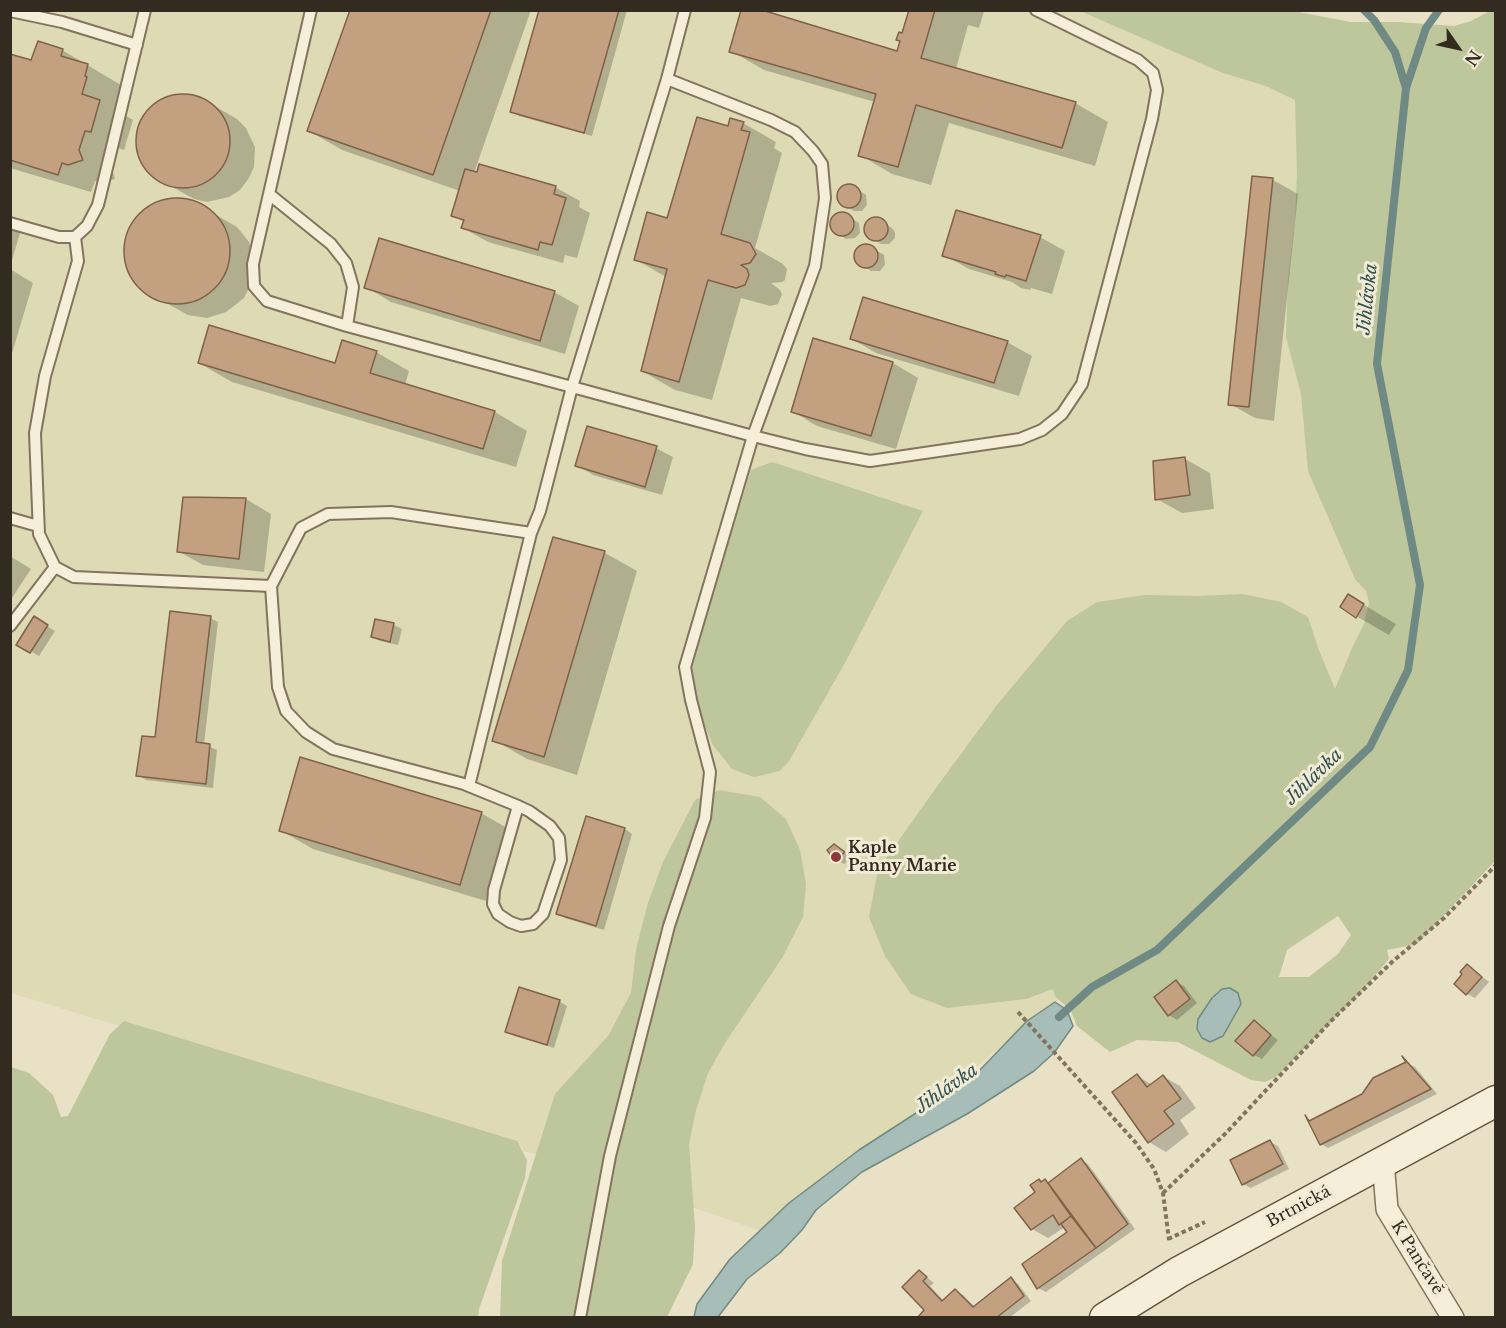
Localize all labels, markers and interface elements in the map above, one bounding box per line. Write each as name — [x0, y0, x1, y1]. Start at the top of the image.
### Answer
north arrow — [1428, 18, 1488, 78]
text: N — [1460, 46, 1485, 70]
water label: Jihlávka — [1354, 262, 1382, 336]
water label: Jihlávka — [1281, 744, 1347, 810]
place label: Kaple Panny Marie — [848, 838, 957, 876]
marker: Kaple Panny Marie — [829, 850, 843, 864]
water label: Jihlávka — [912, 1060, 982, 1118]
street label: Brtnická — [1264, 1182, 1334, 1232]
street label: K Pančavě — [1387, 1218, 1447, 1298]

